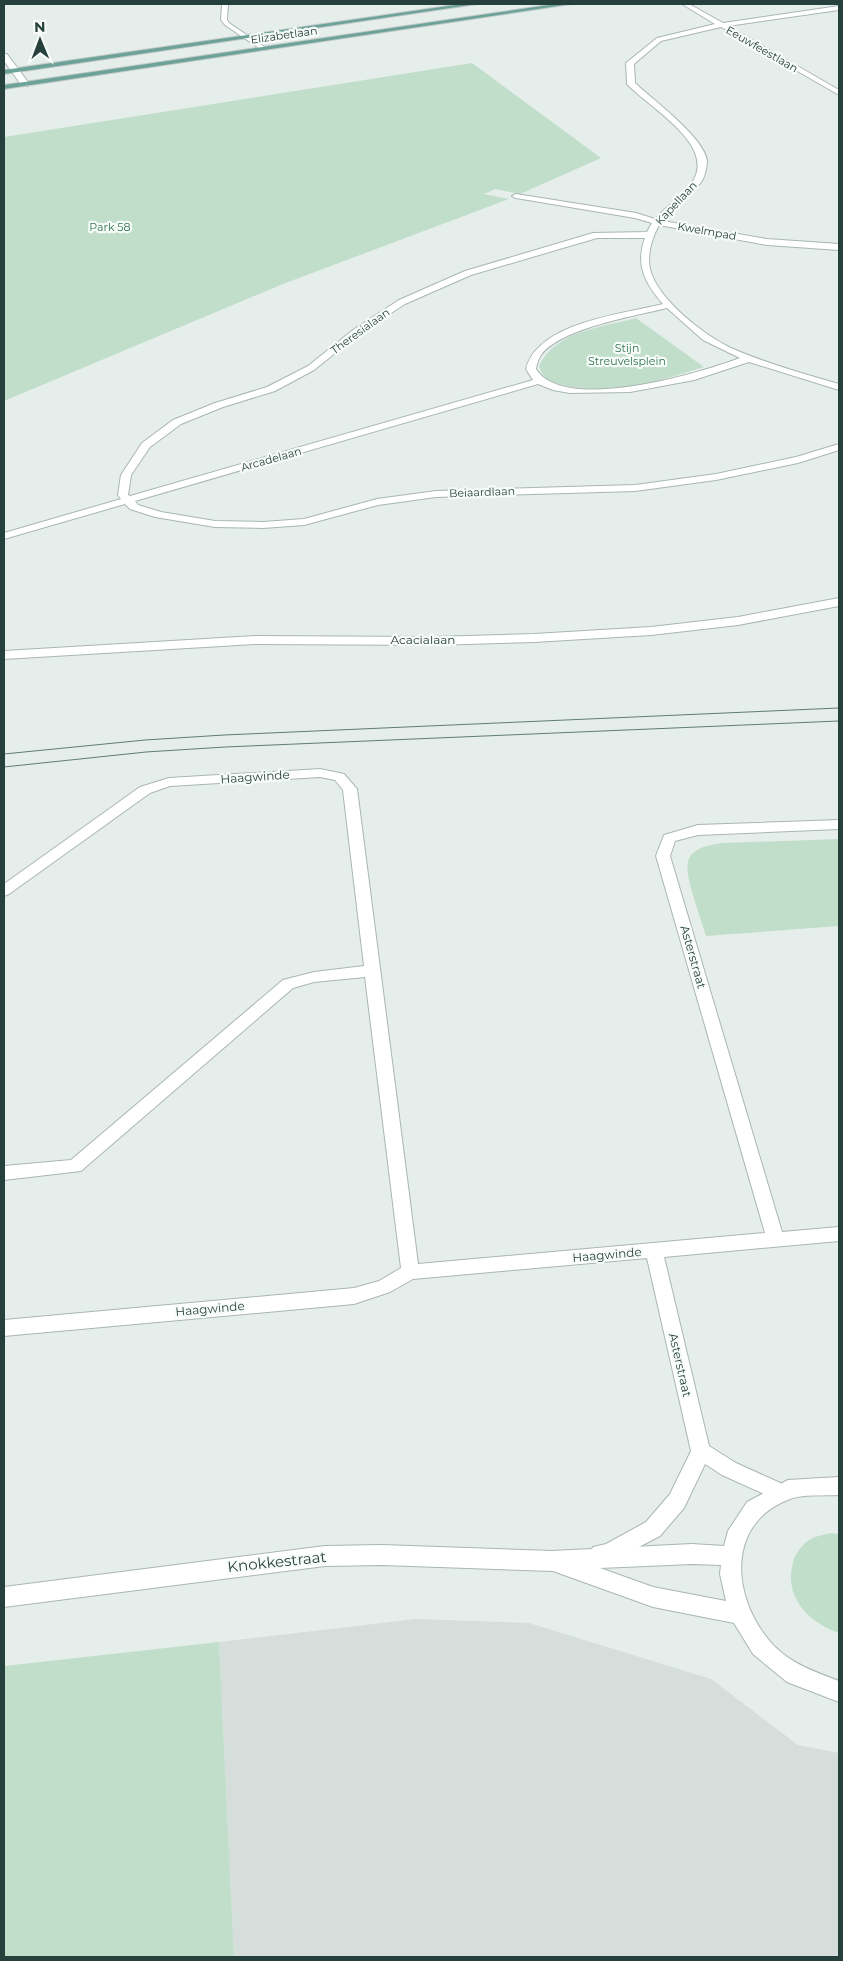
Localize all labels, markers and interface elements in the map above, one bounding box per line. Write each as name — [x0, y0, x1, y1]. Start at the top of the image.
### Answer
north arrow — [15, 15, 65, 65]
text: N — [34, 18, 46, 36]
street label: Elizabetlaan — [250, 23, 318, 47]
street label: Eeuwfeestlaan — [723, 23, 801, 75]
street label: Kapellaan — [652, 178, 700, 228]
street label: Kwelmpad — [676, 219, 738, 243]
park label: Park 58 — [89, 220, 131, 234]
street label: Theresialaan — [328, 305, 392, 357]
park label: Stijn Streuvelsplein — [588, 341, 666, 368]
street label: Arcadelaan — [239, 444, 303, 474]
street label: Beiaardlaan — [449, 484, 515, 500]
street label: Acacialaan — [391, 632, 455, 647]
street label: Haagwinde — [220, 767, 290, 786]
street label: Asterstraat — [677, 923, 710, 990]
street label: Haagwinde — [572, 1244, 642, 1265]
street label: Haagwinde — [175, 1298, 245, 1319]
street label: Asterstraat — [666, 1331, 695, 1398]
street label: Knokkestraat — [227, 1547, 327, 1576]

